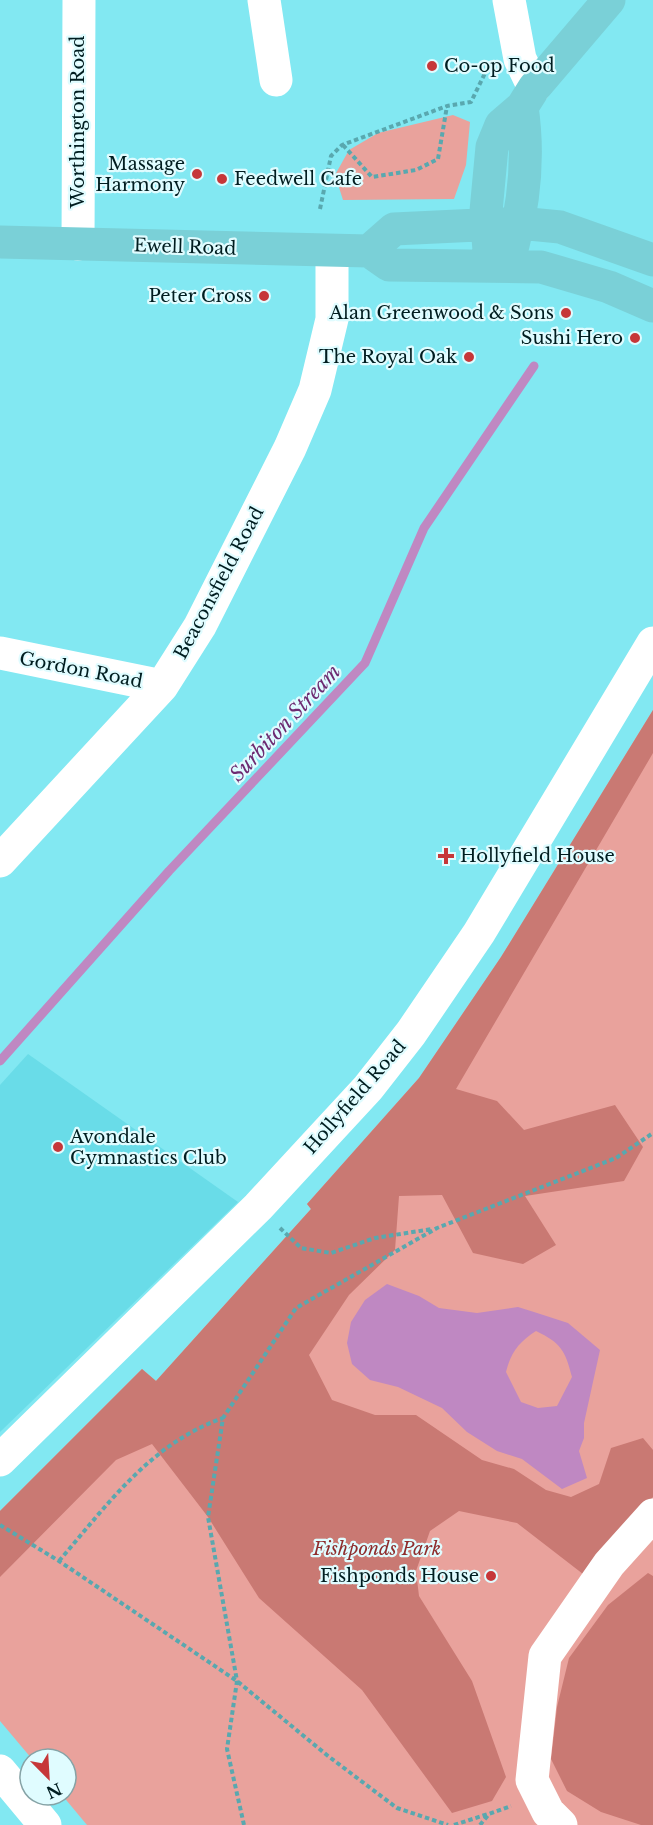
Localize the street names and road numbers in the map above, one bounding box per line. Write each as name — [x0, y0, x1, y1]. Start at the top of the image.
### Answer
street label: Worthington Road — [67, 36, 89, 209]
street label: Ewell Road — [133, 234, 237, 260]
street label: Beaconsfield Road — [170, 503, 268, 663]
street label: Gordon Road — [17, 647, 145, 693]
street label: Hollyfield Road — [299, 1035, 411, 1159]

